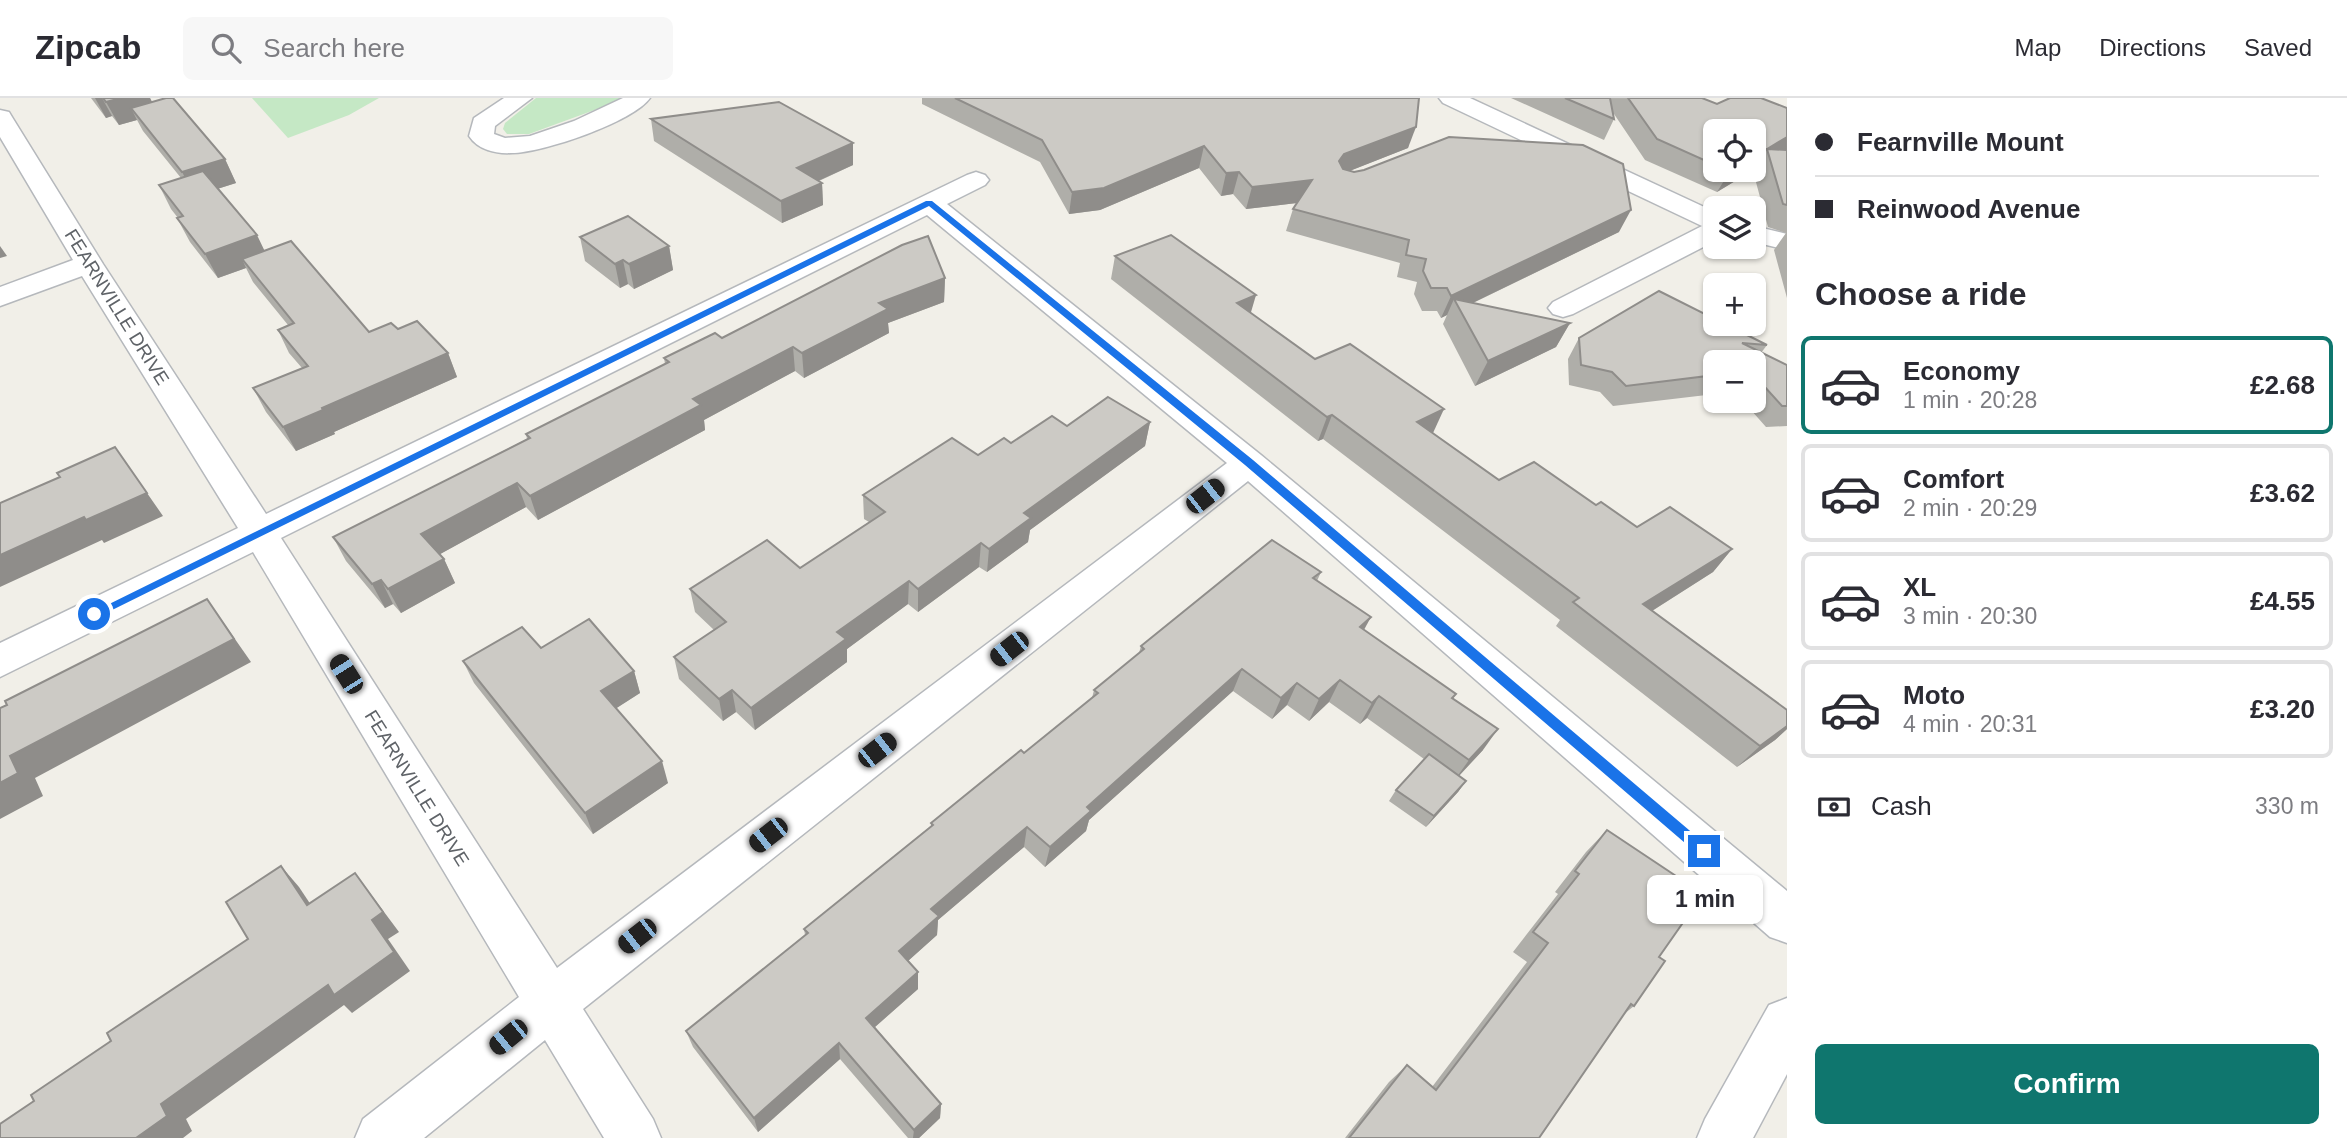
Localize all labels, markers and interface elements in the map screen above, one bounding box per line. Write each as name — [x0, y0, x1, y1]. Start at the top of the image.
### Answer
search box — [183, 17, 673, 80]
text: Zipcab — [35, 29, 141, 66]
icon: search — [207, 29, 245, 67]
text: Search here — [263, 33, 405, 63]
text: Map — [2015, 34, 2061, 61]
text: Directions — [2099, 34, 2206, 61]
text: Saved — [2244, 34, 2312, 61]
map controls — [1703, 119, 1766, 413]
button: locate — [1703, 119, 1766, 182]
text: Fearnville Mount — [1857, 127, 2064, 157]
text: Reinwood Avenue — [1857, 194, 2080, 224]
button: layers — [1703, 196, 1766, 259]
street label: FEARNVILLE DRIVE — [61, 225, 173, 389]
button: + — [1703, 273, 1766, 336]
text: Choose a ride — [1815, 276, 2027, 312]
button: − — [1703, 350, 1766, 413]
icon: car — [1819, 354, 1882, 417]
text: Economy — [1903, 356, 2020, 386]
text: £2.68 — [2250, 370, 2315, 400]
text: 1 min · 20:28 — [1903, 387, 2037, 413]
icon: car — [1819, 462, 1882, 525]
text: Comfort — [1903, 464, 2004, 494]
car — [1182, 475, 1229, 517]
text: £3.62 — [2250, 478, 2315, 508]
text: 2 min · 20:29 — [1903, 495, 2037, 521]
icon: car — [1819, 570, 1882, 633]
text: XL — [1903, 572, 1936, 602]
text: £4.55 — [2250, 586, 2315, 616]
route start — [78, 598, 110, 630]
text: 3 min · 20:30 — [1903, 603, 2037, 629]
car — [986, 628, 1033, 670]
car — [326, 651, 367, 697]
icon: car — [1819, 678, 1882, 741]
text: Moto — [1903, 680, 1965, 710]
text: £3.20 — [2250, 694, 2315, 724]
street label: FEARNVILLE DRIVE — [361, 706, 473, 870]
text: 4 min · 20:31 — [1903, 711, 2037, 737]
car — [854, 729, 901, 771]
icon: cash — [1815, 788, 1853, 826]
text: Cash — [1871, 791, 1932, 821]
text: 330 m — [2255, 793, 2319, 819]
car — [745, 814, 792, 856]
route end — [1688, 835, 1720, 867]
callout: 1 min — [1646, 876, 1762, 924]
text: 1 min — [1675, 886, 1735, 912]
car — [614, 915, 661, 957]
car — [486, 1016, 531, 1058]
button: Confirm — [1815, 1044, 2319, 1124]

